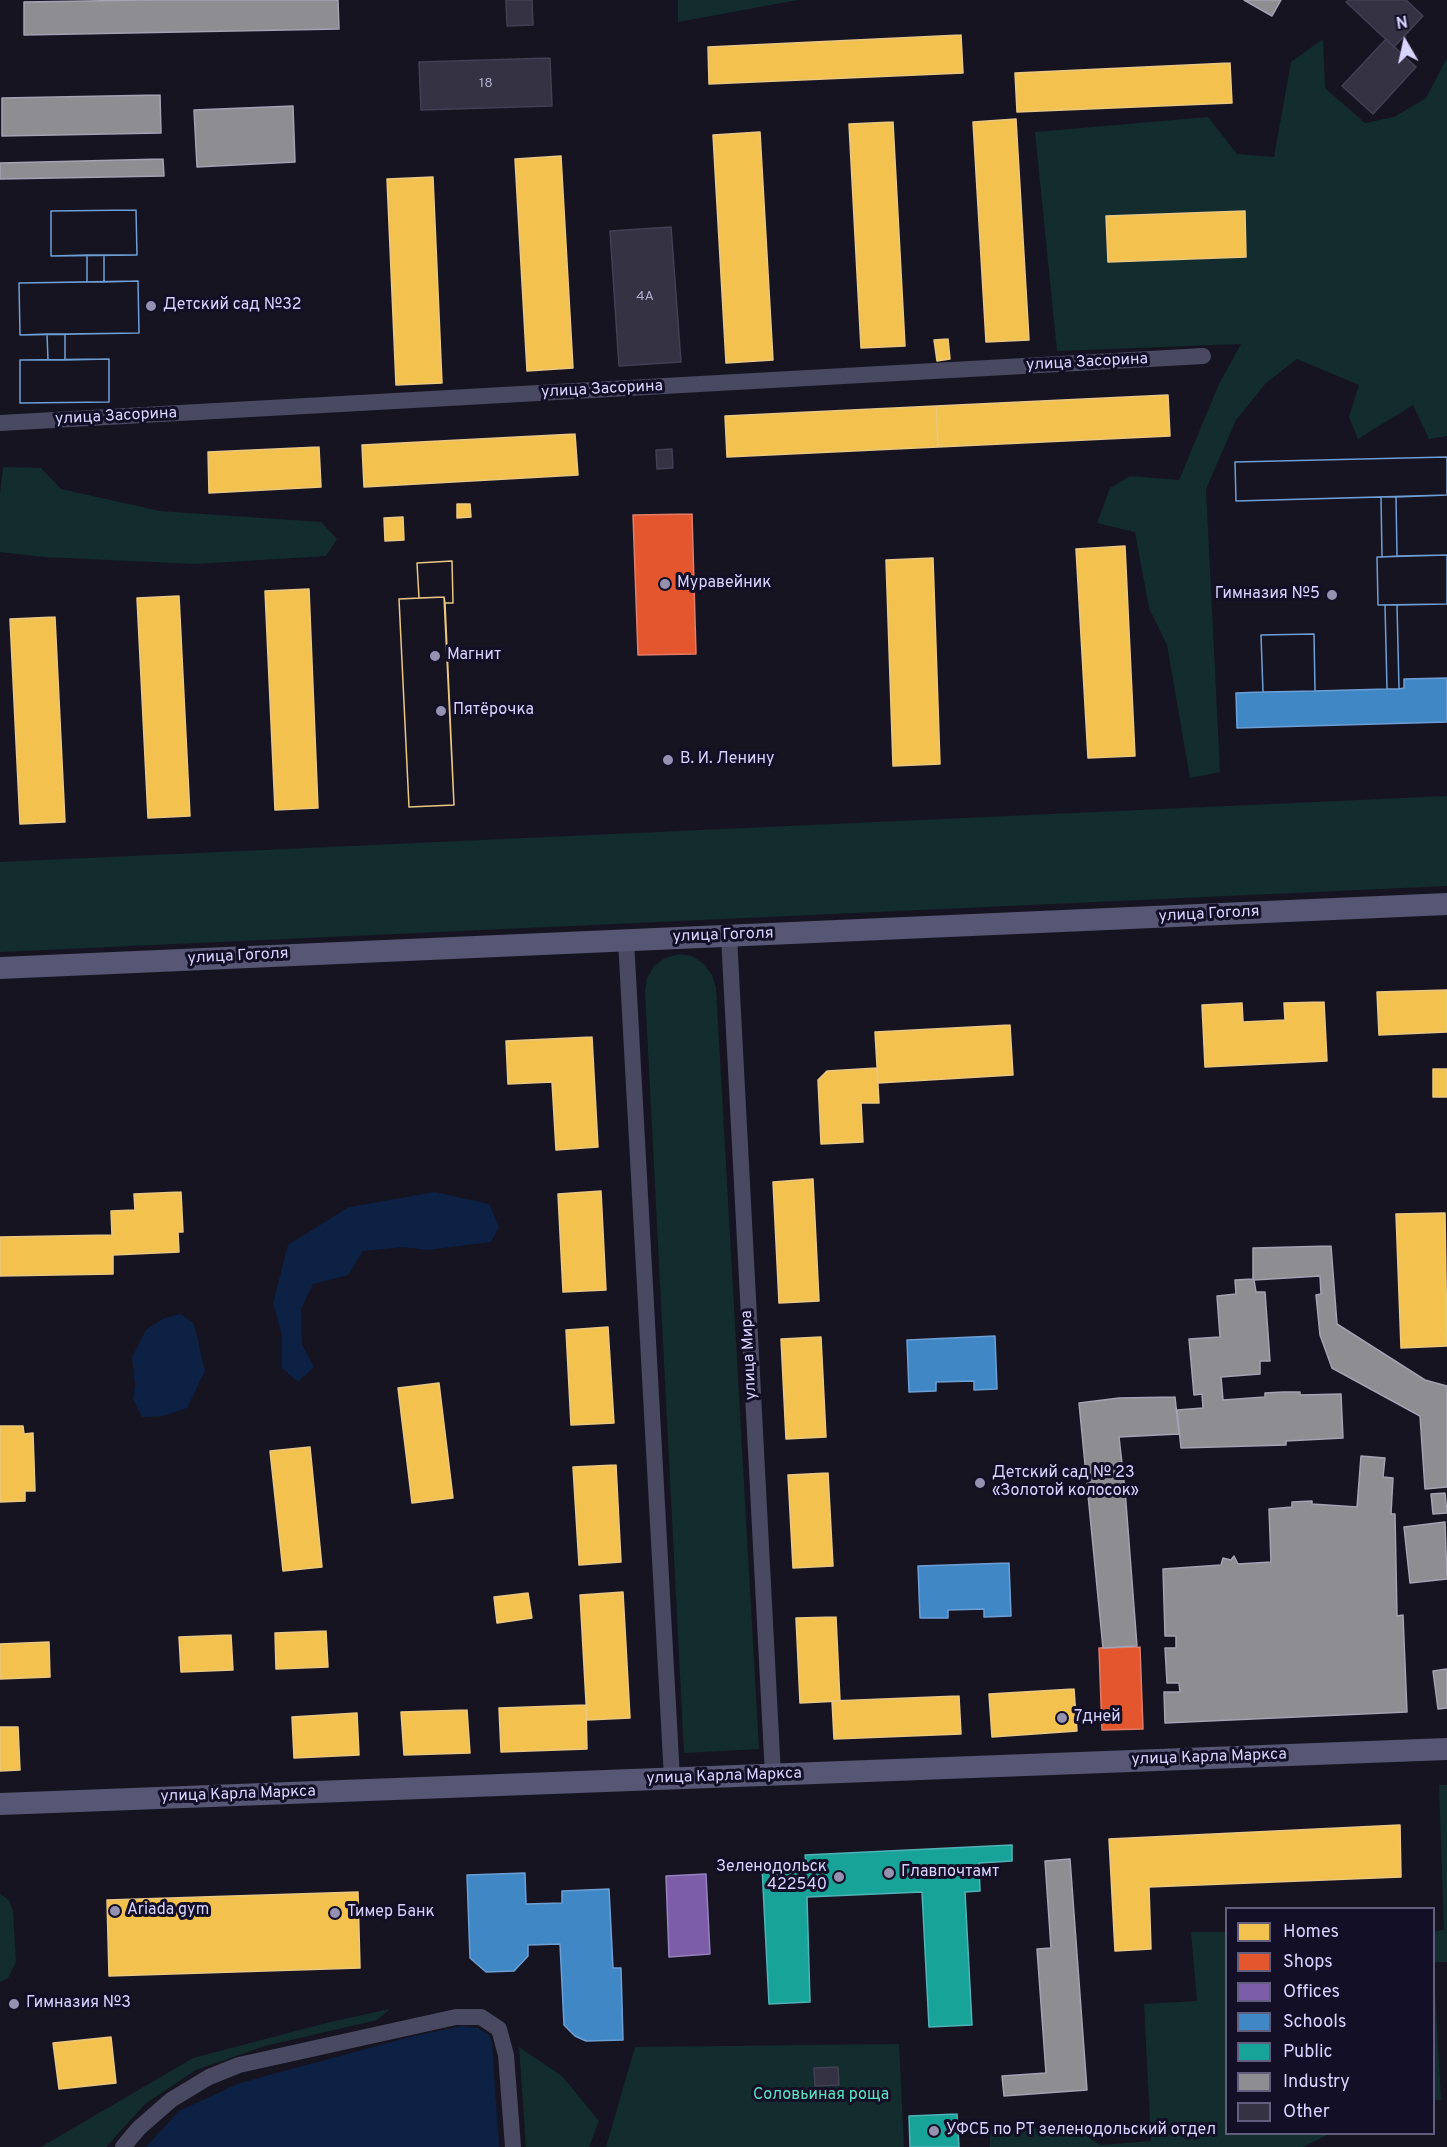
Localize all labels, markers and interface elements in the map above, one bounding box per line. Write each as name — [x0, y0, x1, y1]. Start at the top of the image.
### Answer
north arrow — [1375, 12, 1435, 72]
text: N — [1395, 13, 1409, 35]
house number: 18 — [479, 76, 493, 92]
house number: 4А — [636, 289, 654, 305]
place label: Детский сад №32 — [163, 296, 301, 316]
marker: Детский сад №32 — [144, 299, 158, 313]
street label: улица Засорина — [1026, 350, 1148, 376]
street label: улица Засорина — [541, 377, 663, 403]
street label: улица Засорина — [55, 404, 177, 430]
place label: Муравейник — [677, 574, 771, 594]
marker: Муравейник — [658, 577, 672, 591]
place label: Гимназия №5 — [1215, 585, 1320, 605]
marker: Гимназия №5 — [1325, 588, 1339, 602]
place label: Магнит — [447, 646, 501, 666]
marker: Магнит — [428, 649, 442, 663]
place label: Пятёрочка — [453, 701, 534, 721]
marker: Пятёрочка — [434, 704, 448, 718]
place label: В. И. Ленину — [680, 750, 775, 770]
marker: В. И. Ленину — [661, 753, 675, 767]
street label: улица Гоголя — [1158, 903, 1260, 927]
street label: улица Гоголя — [672, 925, 774, 947]
street label: улица Гоголя — [187, 945, 289, 969]
street label: улица Мира — [738, 1310, 762, 1400]
place label: Детский сад № 23 «Золотой колосок» — [992, 1464, 1139, 1502]
marker: Детский сад № 23 «Золотой колосок» — [973, 1476, 987, 1490]
place label: 7дней — [1074, 1708, 1121, 1728]
marker: 7дней — [1055, 1711, 1069, 1725]
street label: улица Карла Маркса — [1131, 1746, 1287, 1770]
street label: улица Карла Маркса — [646, 1765, 802, 1789]
street label: улица Карла Маркса — [160, 1783, 316, 1807]
place label: Зеленодольск 422540 — [716, 1858, 827, 1896]
place label: Главпочтамт — [901, 1863, 999, 1883]
marker: Главпочтамт — [882, 1866, 896, 1880]
marker: Зеленодольск 422540 — [832, 1870, 846, 1884]
place label: Ariada gym — [127, 1901, 209, 1921]
place label: Тимер Банк — [347, 1903, 435, 1923]
marker: Ariada gym — [108, 1904, 122, 1918]
marker: Тимер Банк — [328, 1906, 342, 1920]
legend — [1225, 1907, 1435, 2135]
text: Homes — [1283, 1921, 1339, 1944]
text: Shops — [1283, 1951, 1333, 1974]
text: Offices — [1283, 1981, 1340, 2004]
place label: Гимназия №3 — [26, 1994, 131, 2014]
marker: Гимназия №3 — [7, 1997, 21, 2011]
text: Schools — [1283, 2011, 1346, 2034]
text: Public — [1283, 2041, 1333, 2064]
text: Industry — [1283, 2071, 1350, 2094]
park label: Соловьиная роща — [753, 2086, 889, 2106]
text: Other — [1283, 2101, 1330, 2124]
place label: УФСБ по РТ зеленодольский отдел — [946, 2121, 1216, 2141]
marker: УФСБ по РТ зеленодольский отдел — [927, 2124, 941, 2138]

